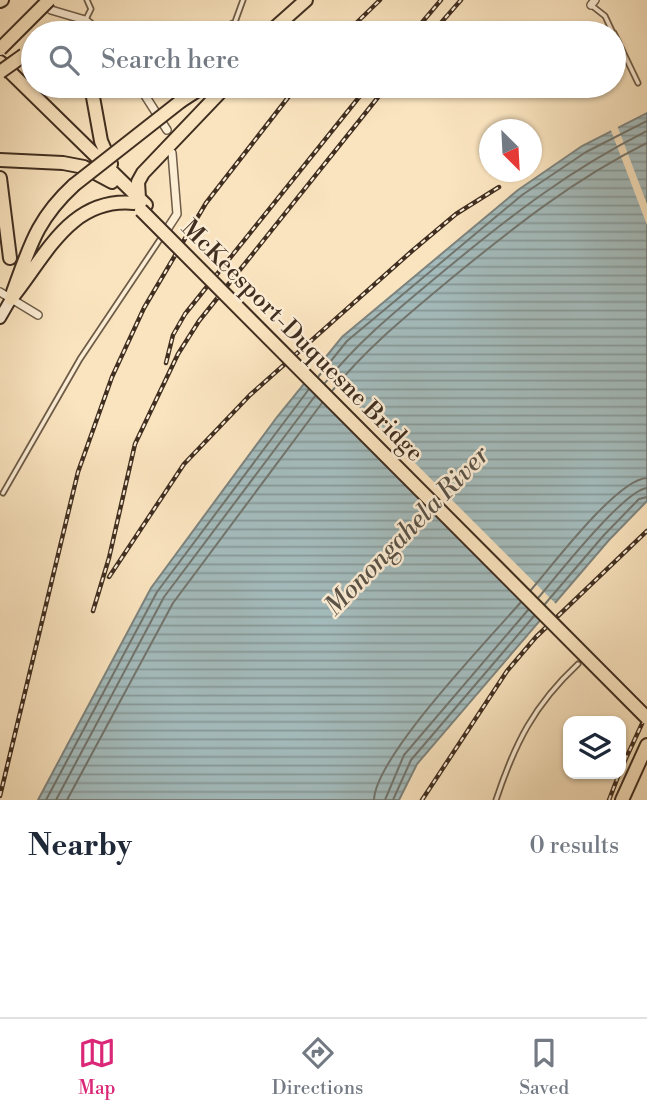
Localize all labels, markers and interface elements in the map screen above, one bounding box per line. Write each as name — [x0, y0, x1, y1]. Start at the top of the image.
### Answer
search box — [21, 21, 626, 98]
icon: search — [45, 41, 83, 79]
text: Search here — [101, 44, 240, 76]
north arrow — [479, 119, 542, 182]
street label: McKeesport-Duquesne Bridge — [175, 214, 429, 468]
water label: Monongahela River — [318, 439, 497, 623]
map controls — [563, 716, 626, 779]
button: layers — [563, 716, 626, 779]
text: Nearby — [28, 827, 132, 865]
text: 0 results — [529, 832, 619, 860]
tab: Map — [78, 1034, 116, 1100]
tab: Directions — [272, 1034, 363, 1100]
tab: Saved — [519, 1034, 569, 1100]

